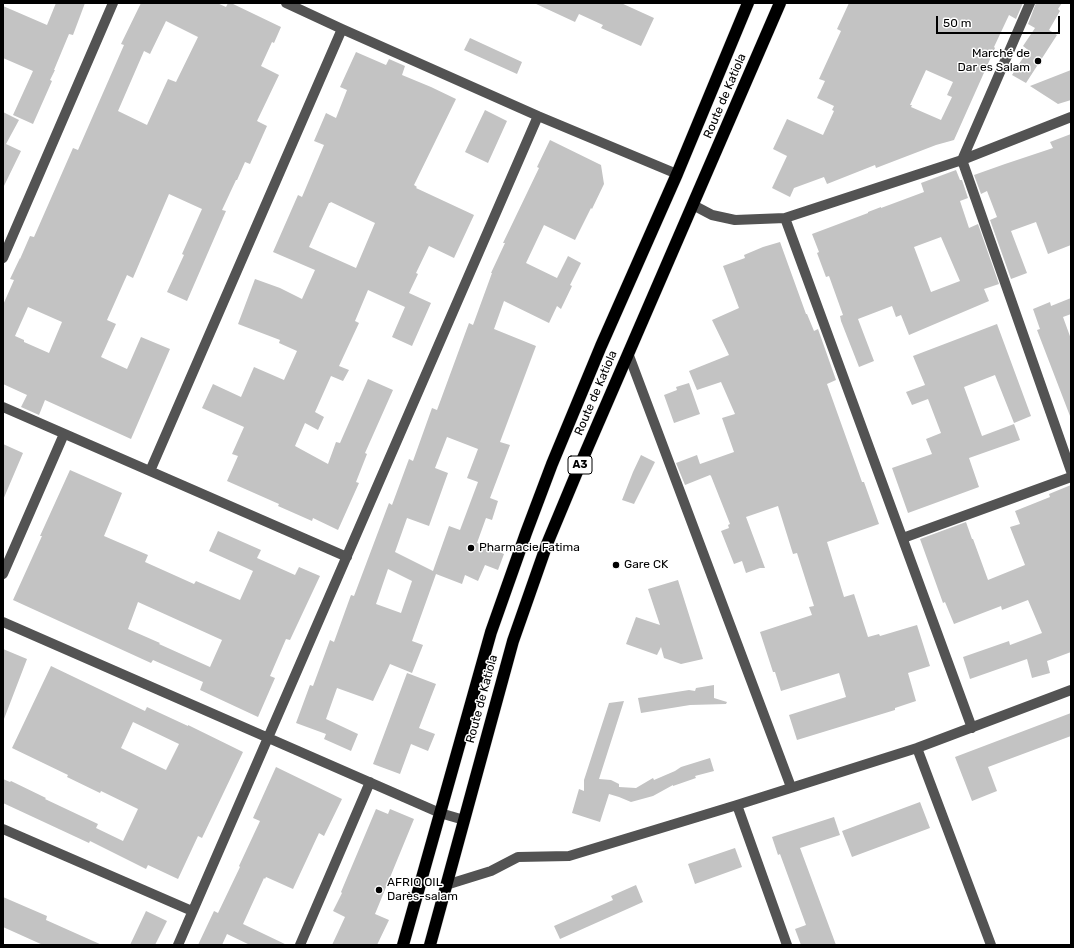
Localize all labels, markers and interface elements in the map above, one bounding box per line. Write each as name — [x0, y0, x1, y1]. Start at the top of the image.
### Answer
scale bar — [938, 8, 1062, 34]
text: 50 m — [943, 16, 971, 30]
place label: Marché de Dar es Salam — [958, 47, 1030, 75]
street label: Route de Katiola — [701, 51, 749, 141]
marker: Marché de Dar es Salam — [1033, 56, 1043, 66]
street label: Route de Katiola — [572, 348, 620, 438]
road number: A3 — [568, 456, 592, 474]
place label: Pharmacie Fatima — [479, 541, 580, 555]
marker: Pharmacie Fatima — [466, 543, 476, 553]
place label: Gare CK — [624, 558, 668, 572]
marker: Gare CK — [611, 560, 621, 570]
street label: Route de Katiola — [463, 653, 501, 745]
place label: AFRIQ OIL Darès-salam — [387, 876, 458, 904]
marker: AFRIQ OIL Darès-salam — [374, 885, 384, 895]

